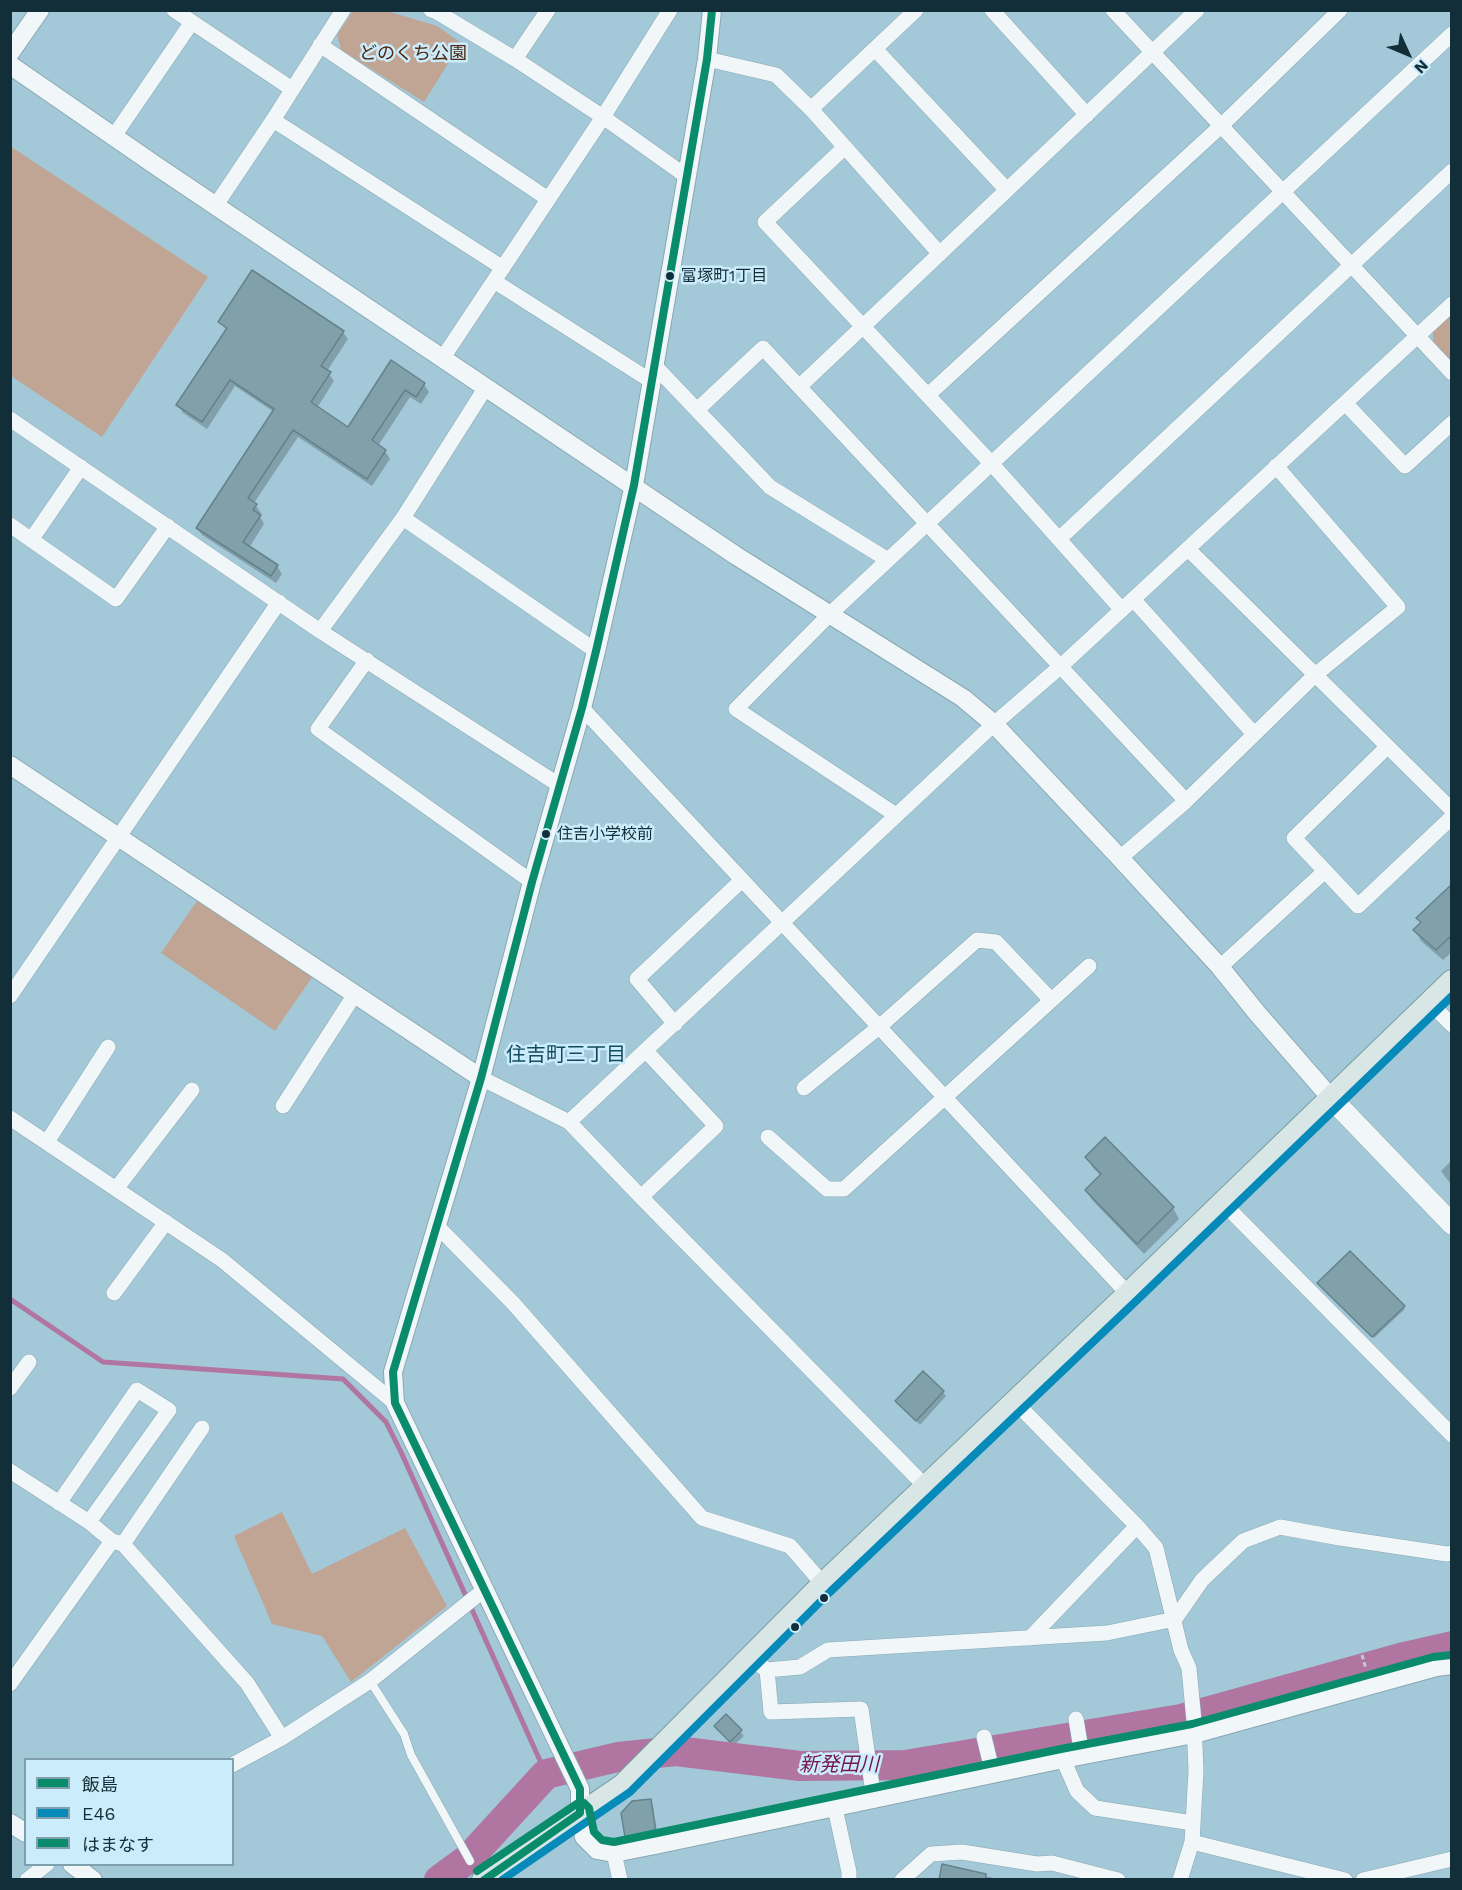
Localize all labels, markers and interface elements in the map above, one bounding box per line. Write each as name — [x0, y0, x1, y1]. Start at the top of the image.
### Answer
north arrow — [1378, 24, 1438, 84]
park label: どのくち公園 — [359, 43, 467, 65]
text: N — [1410, 56, 1432, 78]
place label: 富塚町1丁目 — [681, 266, 767, 286]
marker: 富塚町1丁目 — [664, 270, 676, 282]
place label: 住吉小学校前 — [557, 824, 653, 844]
marker: 住吉小学校前 — [540, 828, 552, 840]
district label: 住吉町三丁目 — [506, 1043, 626, 1067]
unlabelled marker — [818, 1592, 830, 1604]
unlabelled marker — [789, 1621, 801, 1633]
water label: 新発田川 — [799, 1753, 879, 1777]
legend — [24, 1758, 234, 1866]
text: 飯島 — [82, 1774, 118, 1795]
text: E46 — [82, 1803, 115, 1824]
text: はまなす — [82, 1834, 154, 1855]

